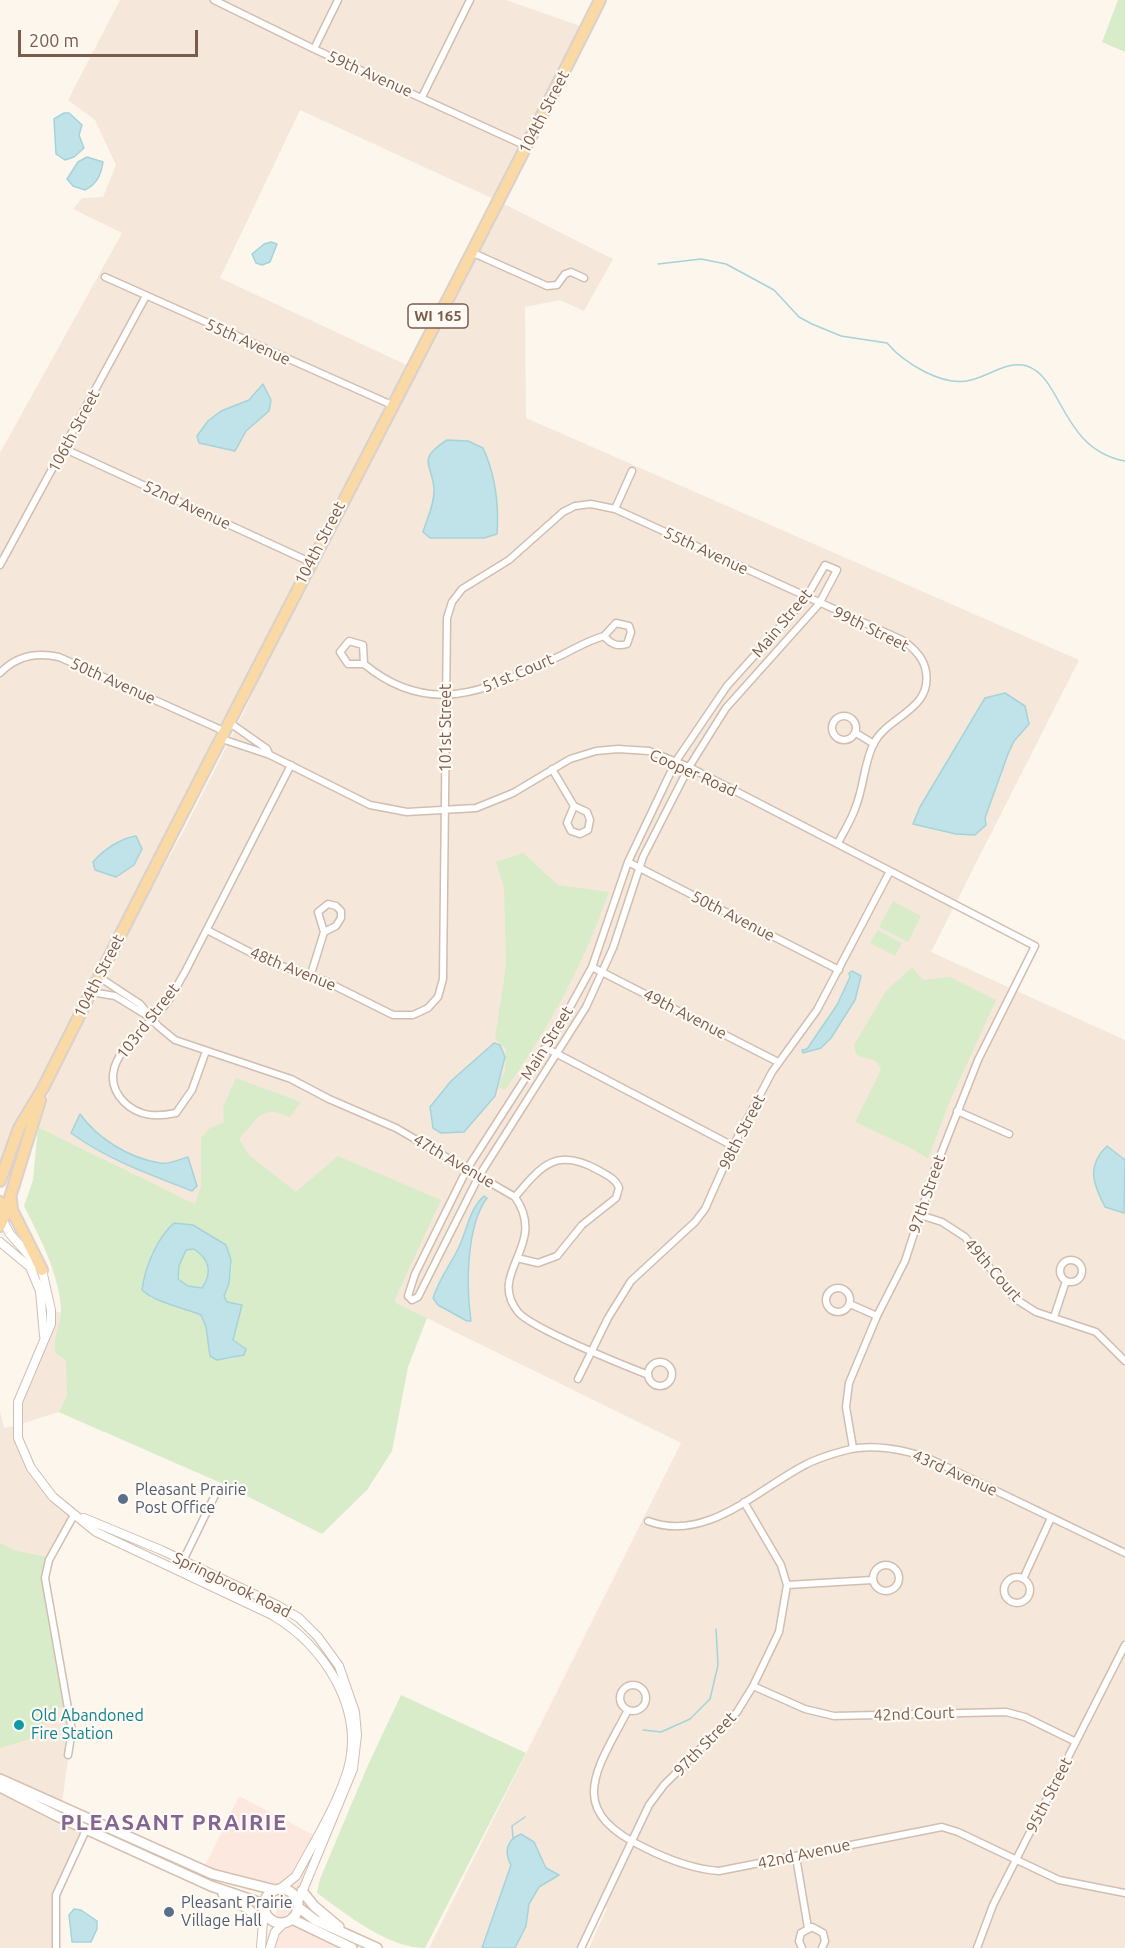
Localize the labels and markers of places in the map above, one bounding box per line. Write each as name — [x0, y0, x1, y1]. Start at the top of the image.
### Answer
place label: Pleasant Prairie Post Office — [135, 1480, 247, 1518]
marker: Pleasant Prairie Post Office — [116, 1492, 130, 1506]
place label: Old Abandoned Fire Station — [31, 1706, 144, 1744]
marker: Old Abandoned Fire Station — [12, 1718, 26, 1732]
place label: Pleasant Prairie Village Hall — [181, 1893, 293, 1931]
marker: Pleasant Prairie Village Hall — [162, 1905, 176, 1919]

